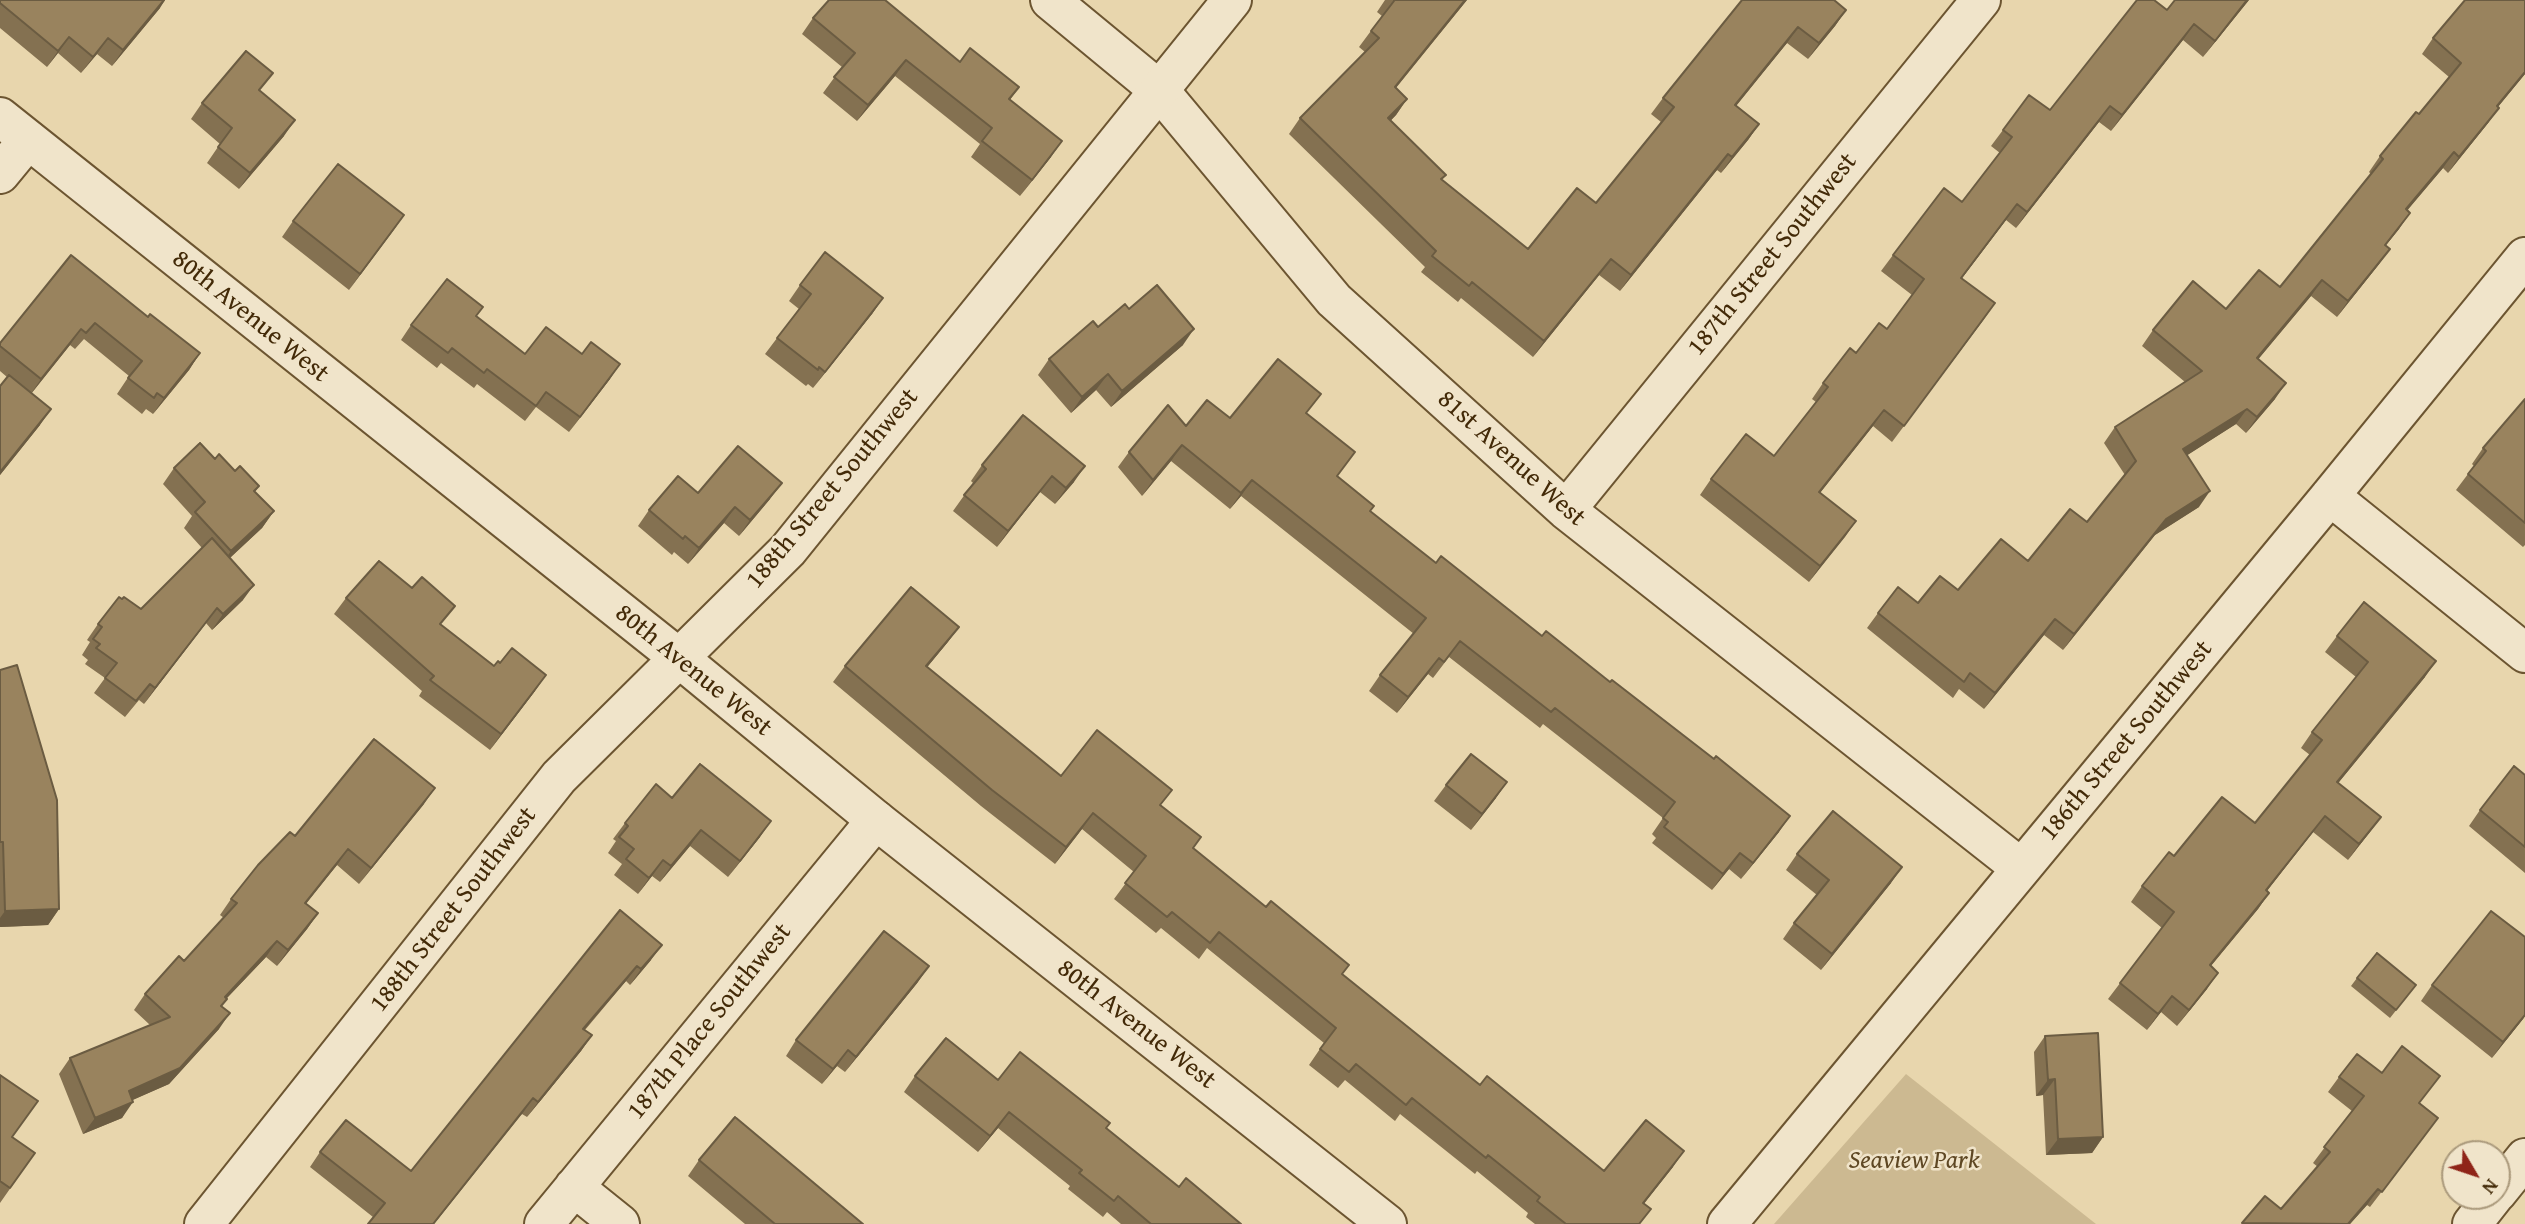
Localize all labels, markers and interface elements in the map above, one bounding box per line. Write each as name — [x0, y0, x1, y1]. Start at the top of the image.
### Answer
street label: 187th Street Southwest — [1682, 147, 1864, 363]
street label: 80th Avenue West — [165, 244, 335, 390]
street label: 188th Street Southwest — [740, 382, 926, 596]
street label: 81st Avenue West — [1430, 384, 1592, 534]
street label: 80th Avenue West — [608, 598, 778, 744]
street label: 186th Street Southwest — [2034, 634, 2220, 848]
street label: 188th Street Southwest — [364, 801, 544, 1019]
street label: 187th Place Southwest — [621, 918, 799, 1126]
street label: 80th Avenue West — [1050, 953, 1222, 1097]
north arrow — [2441, 1140, 2511, 1210]
park label: Seaview Park — [1848, 1145, 1980, 1177]
text: N — [2476, 1173, 2506, 1201]

